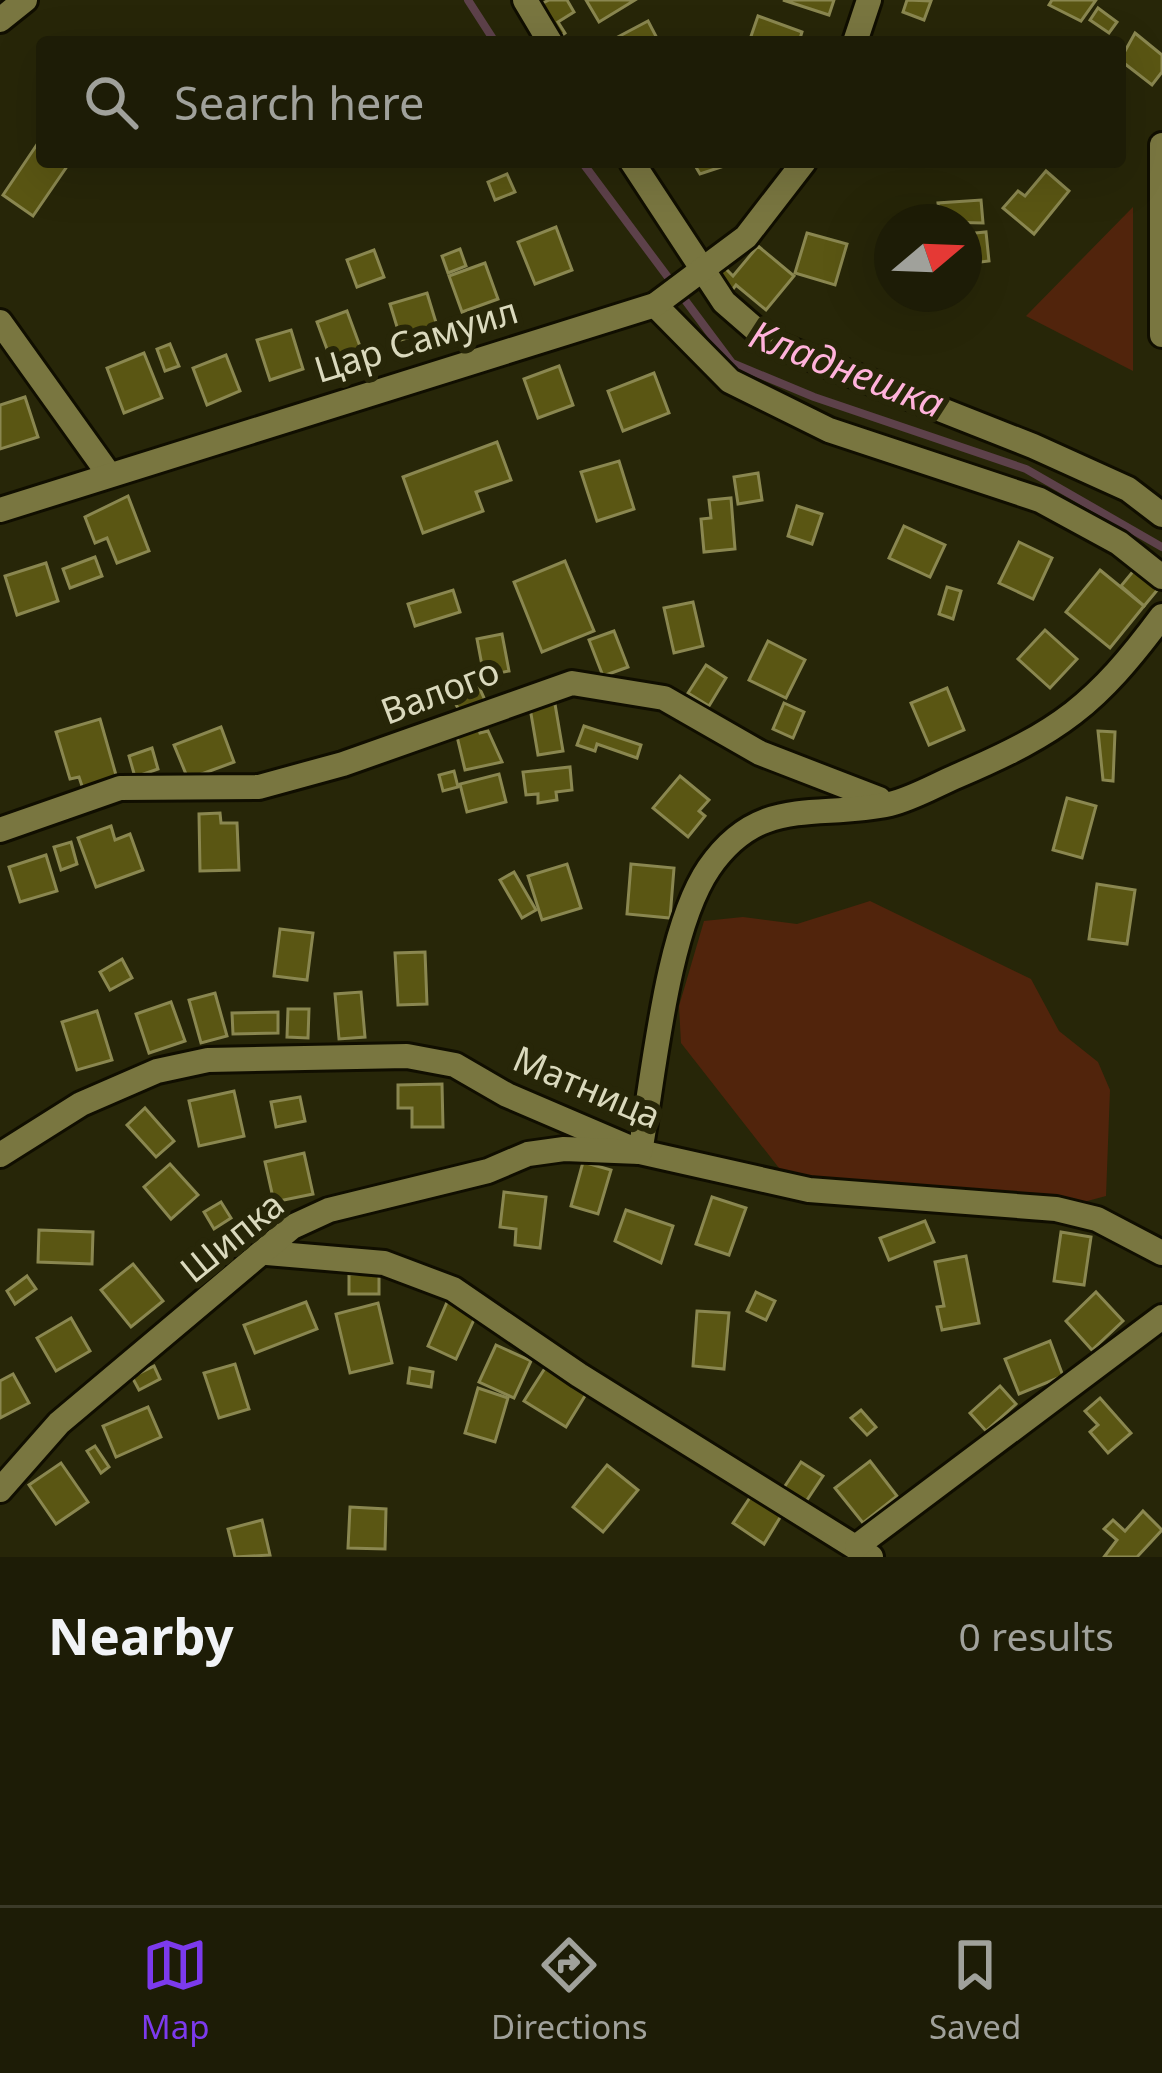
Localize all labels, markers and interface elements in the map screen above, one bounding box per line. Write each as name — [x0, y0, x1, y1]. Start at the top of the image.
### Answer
search box — [36, 36, 1126, 168]
icon: search — [78, 69, 144, 135]
text: Search here — [174, 72, 424, 133]
north arrow — [874, 204, 982, 312]
street label: Цар Самуил — [308, 285, 524, 394]
water label: Кладнешка — [743, 306, 952, 429]
street label: Валого — [374, 646, 506, 735]
street label: Матница — [506, 1034, 668, 1139]
street label: Шипка — [170, 1180, 294, 1293]
text: Nearby — [48, 1600, 234, 1670]
text: 0 results — [959, 1609, 1114, 1662]
tab: Map — [141, 1932, 209, 2049]
tab: Directions — [491, 1932, 648, 2049]
tab: Saved — [929, 1932, 1021, 2049]

